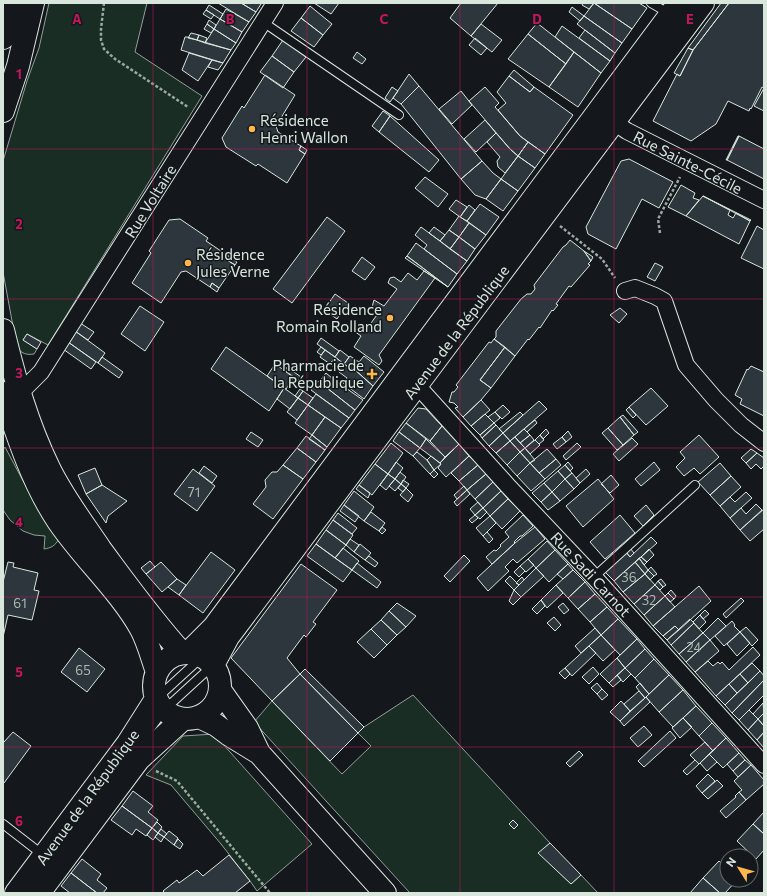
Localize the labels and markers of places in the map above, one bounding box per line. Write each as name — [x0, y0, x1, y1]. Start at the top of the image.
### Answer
place label: Résidence Henri Wallon — [260, 111, 348, 146]
marker: Résidence Henri Wallon — [247, 124, 257, 134]
place label: Résidence Jules Verne — [196, 245, 270, 280]
marker: Résidence Jules Verne — [183, 258, 193, 268]
place label: Résidence Romain Rolland — [276, 300, 382, 335]
marker: Résidence Romain Rolland — [385, 313, 395, 323]
place label: Pharmacie de la République — [273, 356, 364, 391]
marker: Pharmacie de la République — [367, 369, 377, 379]

